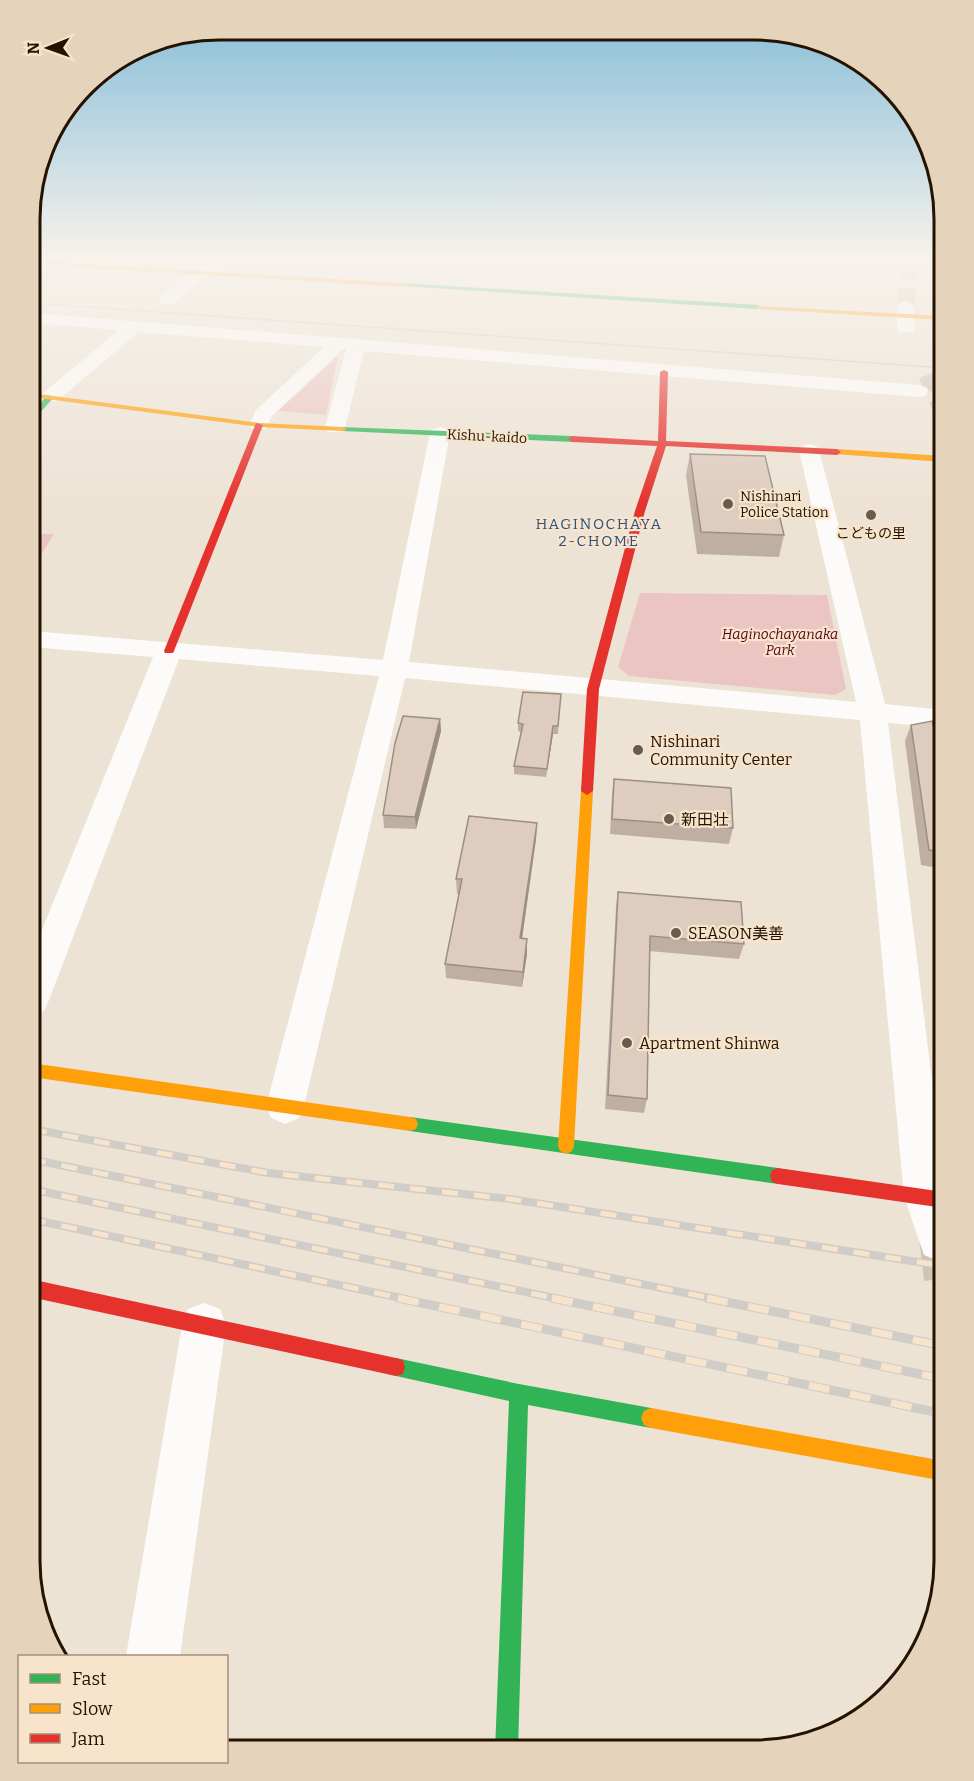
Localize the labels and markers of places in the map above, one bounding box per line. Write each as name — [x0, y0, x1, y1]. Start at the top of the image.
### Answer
place label: Nishinari Police Station — [740, 488, 829, 521]
marker: Nishinari Police Station — [721, 497, 735, 511]
marker: こどもの里 — [864, 508, 878, 522]
place label: こどもの里 — [836, 525, 906, 542]
place label: Nishinari Community Center — [650, 732, 792, 769]
marker: Nishinari Community Center — [631, 743, 645, 757]
place label: 新田壮 — [681, 810, 729, 829]
marker: 新田壮 — [662, 812, 676, 826]
place label: SEASON美善 — [688, 924, 784, 943]
marker: SEASON美善 — [669, 926, 683, 940]
place label: Apartment Shinwa — [639, 1034, 780, 1053]
marker: Apartment Shinwa — [620, 1036, 634, 1050]

